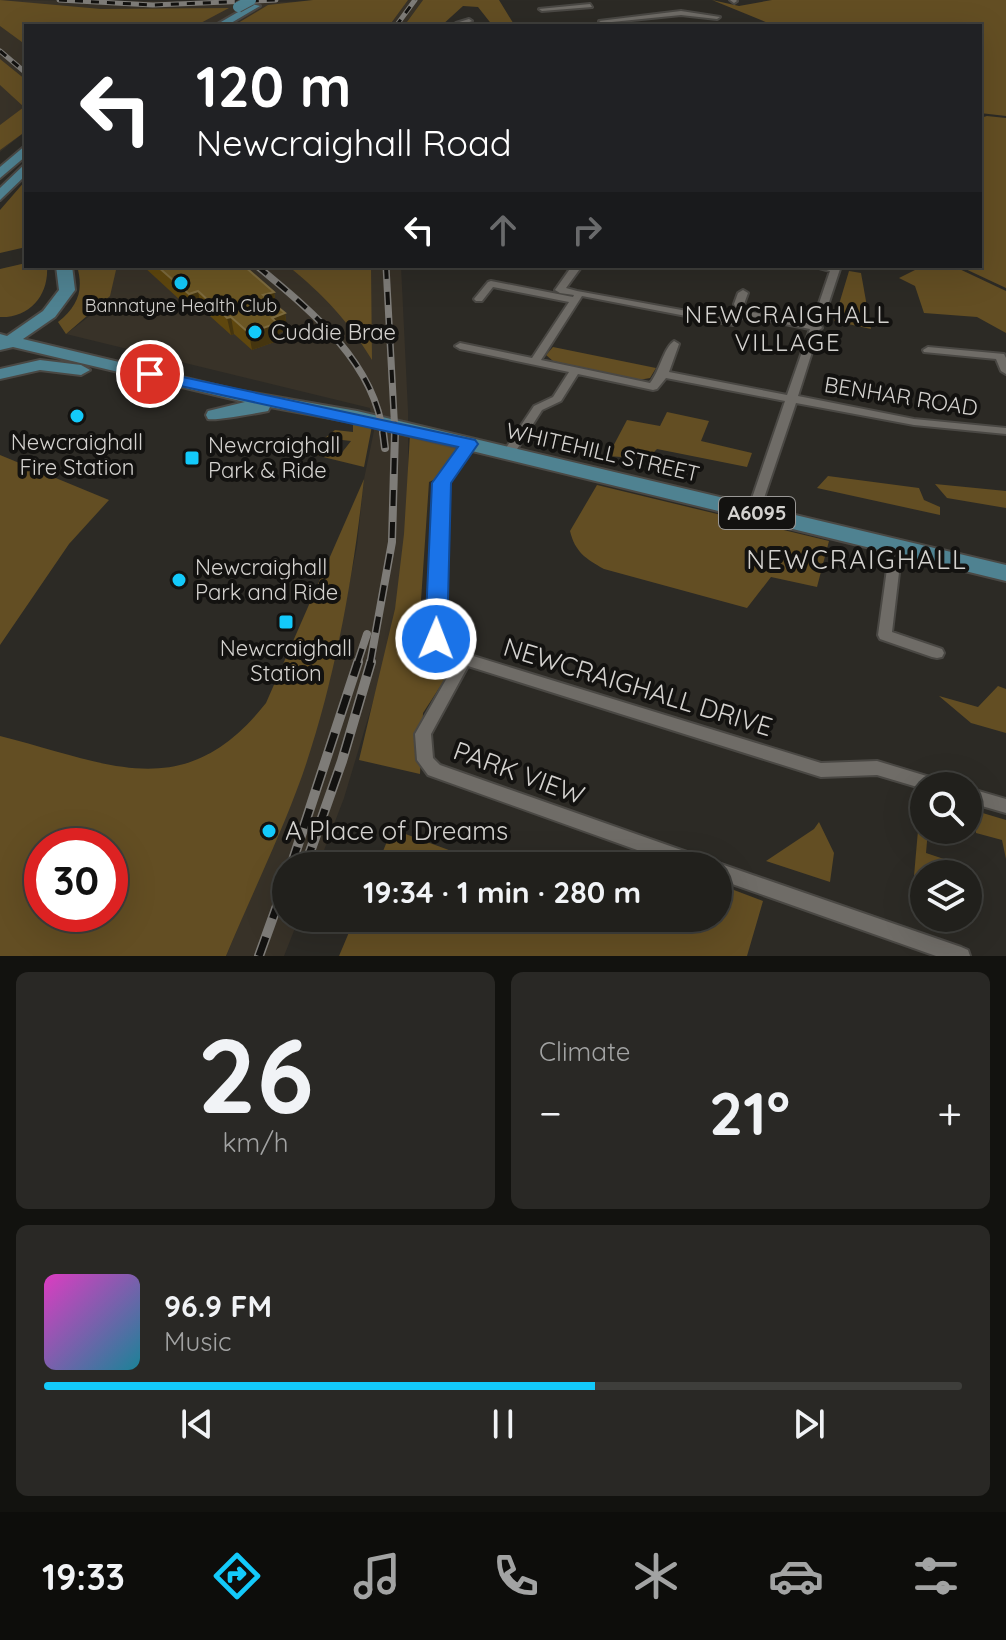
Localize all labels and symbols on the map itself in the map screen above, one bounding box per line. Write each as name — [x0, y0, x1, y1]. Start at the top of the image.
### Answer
marker: Bannatyne Health Club — [172, 274, 190, 292]
place label: Bannatyne Health Club — [85, 294, 277, 317]
district label: NEWCRAIGHALL VILLAGE — [685, 299, 891, 357]
place label: Cuddie Brae — [271, 318, 396, 346]
marker: Cuddie Brae — [246, 323, 264, 341]
pin — [116, 340, 184, 408]
street label: BENHAR ROAD — [822, 370, 980, 422]
marker: Newcraighall Fire Station — [68, 407, 86, 425]
street label: WHITEHILL STREET — [503, 416, 703, 488]
place label: Newcraighall Fire Station — [11, 428, 143, 481]
place label: Newcraighall Park & Ride — [208, 431, 340, 484]
marker: Newcraighall Park & Ride — [183, 449, 201, 467]
road number: A6095 — [719, 497, 795, 529]
district label: NEWCRAIGHALL — [746, 543, 968, 576]
place label: Newcraighall Park and Ride — [195, 553, 338, 606]
marker: Newcraighall Park and Ride — [170, 571, 188, 589]
position arrow — [394, 597, 478, 681]
marker: Newcraighall Station — [277, 613, 295, 631]
street label: NEWCRAIGHALL DRIVE — [500, 630, 777, 743]
place label: Newcraighall Station — [220, 634, 352, 687]
street label: PARK VIEW — [449, 734, 589, 811]
place label: A Place of Dreams — [285, 814, 508, 847]
marker: A Place of Dreams — [260, 822, 278, 840]
speed limit sign: 30 — [24, 828, 128, 932]

